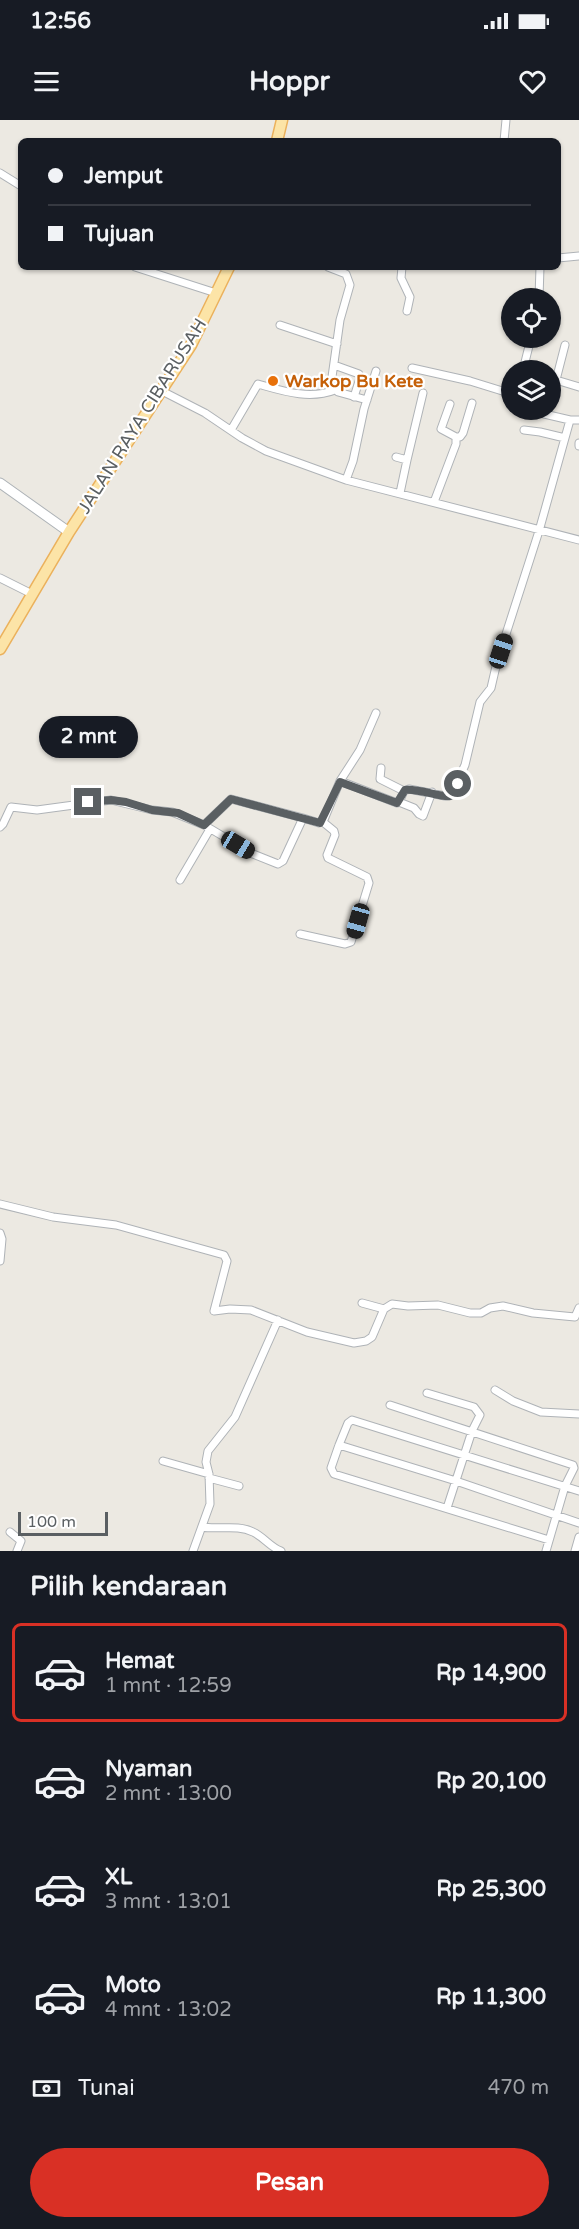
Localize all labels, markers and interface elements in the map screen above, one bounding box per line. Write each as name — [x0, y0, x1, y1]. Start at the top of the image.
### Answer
text: 12:56 — [30, 8, 91, 34]
icon: menu — [30, 65, 63, 98]
text: Hoppr — [249, 65, 330, 98]
icon: heart — [516, 65, 549, 98]
text: Jemput — [84, 163, 163, 189]
text: Tujuan — [84, 221, 154, 247]
map controls — [501, 288, 561, 420]
button: locate — [501, 288, 561, 348]
street label: JALAN RAYA CIBARUSAH — [73, 314, 211, 518]
button: layers — [501, 360, 561, 420]
place label: Warkop Bu Kete — [285, 370, 423, 392]
marker: Warkop Bu Kete — [266, 374, 280, 388]
car — [487, 631, 515, 671]
callout: 2 mnt — [38, 715, 138, 757]
text: 2 mnt — [61, 725, 116, 749]
route start — [444, 770, 471, 797]
route end — [74, 788, 101, 815]
car — [218, 828, 258, 862]
car — [344, 901, 372, 941]
scale bar — [18, 1509, 108, 1536]
text: 100 m — [27, 1512, 76, 1532]
text: Pilih kendaraan — [30, 1570, 227, 1603]
icon: car — [33, 1646, 87, 1700]
text: Hemat — [105, 1648, 174, 1674]
text: Rp 14,900 — [436, 1660, 546, 1686]
text: 1 mnt · 12:59 — [105, 1674, 232, 1698]
icon: car — [33, 1754, 87, 1808]
text: Nyaman — [105, 1756, 192, 1782]
text: Rp 20,100 — [436, 1768, 546, 1794]
text: 2 mnt · 13:00 — [105, 1782, 232, 1806]
icon: car — [33, 1862, 87, 1916]
text: XL — [105, 1864, 132, 1890]
text: Rp 25,300 — [436, 1876, 546, 1902]
text: 3 mnt · 13:01 — [105, 1890, 232, 1914]
icon: car — [33, 1970, 87, 2024]
text: Moto — [105, 1972, 161, 1998]
text: Rp 11,300 — [436, 1984, 546, 2010]
text: 4 mnt · 13:02 — [105, 1998, 232, 2022]
icon: cash — [30, 2072, 63, 2105]
text: Tunai — [78, 2075, 135, 2101]
text: 470 m — [488, 2076, 549, 2100]
button: Pesan — [30, 2148, 549, 2217]

